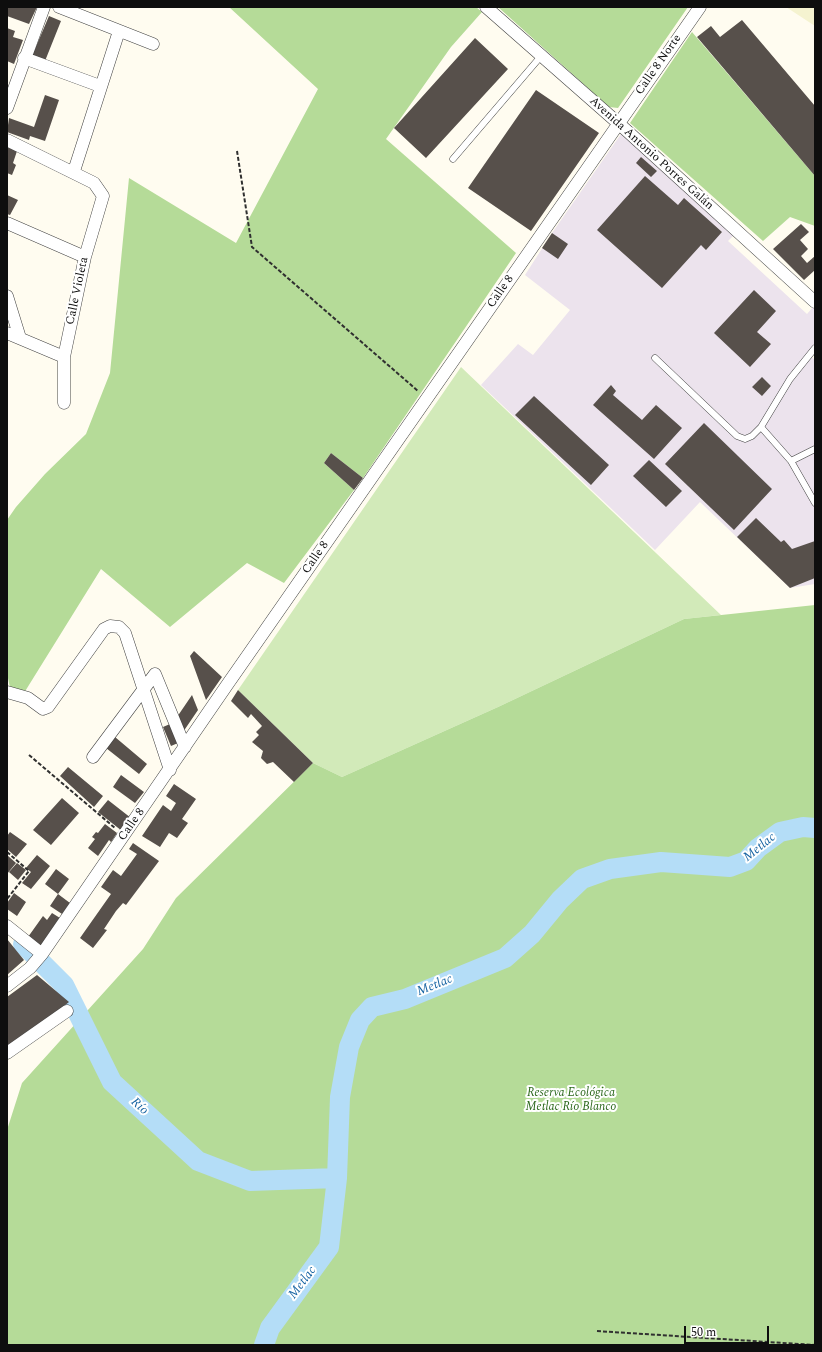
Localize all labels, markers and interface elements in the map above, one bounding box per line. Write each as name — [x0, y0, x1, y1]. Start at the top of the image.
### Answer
street label: Calle 8 Norte — [633, 32, 685, 98]
street label: Avenida Antonio Porres Galán — [586, 94, 716, 214]
street label: Calle Violeta — [64, 256, 92, 326]
street label: Calle 8 — [485, 273, 517, 311]
street label: Calle 8 — [300, 539, 332, 577]
street label: Calle 8 — [116, 806, 148, 844]
water label: Metlac — [741, 830, 779, 866]
water label: Metlac — [415, 972, 455, 1000]
park label: Reserva Ecológica Metlac Río Blanco — [526, 1087, 616, 1115]
water label: Río — [127, 1095, 151, 1119]
water label: Metlac — [286, 1264, 320, 1302]
scale bar — [686, 1318, 771, 1344]
text: 50 m — [691, 1323, 716, 1342]

